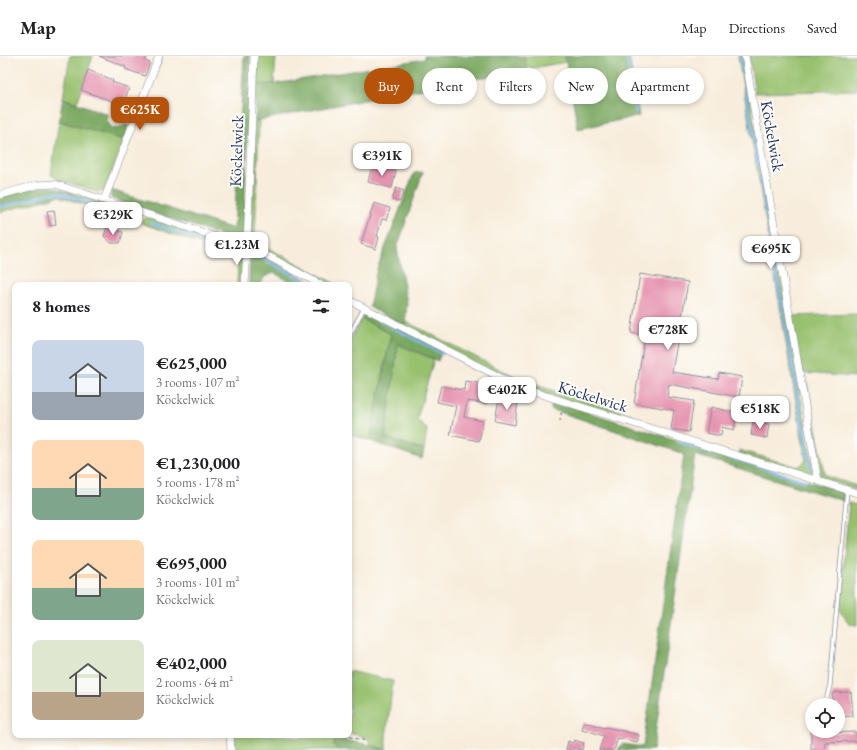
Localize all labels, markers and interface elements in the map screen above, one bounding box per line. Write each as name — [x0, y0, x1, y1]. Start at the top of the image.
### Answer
text: Map — [20, 15, 56, 40]
text: Map — [681, 19, 707, 37]
text: Directions — [729, 19, 785, 37]
text: Saved — [807, 19, 837, 37]
chip: Buy — [364, 68, 414, 104]
chip: Rent — [422, 68, 477, 104]
chip: Filters — [485, 68, 546, 104]
chip: New — [554, 68, 608, 104]
chip: Apartment — [616, 68, 704, 104]
pin: €625K — [112, 97, 168, 131]
street label: Köckelwick — [756, 99, 789, 174]
text: €625K — [120, 101, 160, 118]
street label: Köckelwick — [225, 114, 248, 187]
pin: €391K — [354, 143, 410, 177]
text: €391K — [362, 147, 402, 164]
pin: €329K — [85, 202, 141, 236]
text: €329K — [93, 206, 133, 223]
pin: €1.23M — [204, 232, 270, 266]
text: €1.23M — [214, 236, 260, 253]
pin: €695K — [743, 236, 799, 270]
text: €695K — [751, 240, 791, 257]
text: 8 homes — [32, 295, 90, 317]
icon: filters — [310, 295, 332, 317]
pin: €728K — [640, 317, 696, 351]
text: €728K — [648, 321, 688, 338]
text: €625,000 — [156, 352, 227, 374]
icon: home — [64, 356, 112, 404]
text: 3 rooms · 107 m² — [156, 374, 240, 391]
street label: Köckelwick — [555, 376, 631, 417]
pin: €402K — [479, 377, 535, 411]
text: €402K — [487, 381, 527, 398]
text: Köckelwick — [156, 391, 214, 408]
pin: €518K — [732, 396, 788, 430]
text: €518K — [740, 400, 780, 417]
text: €1,230,000 — [156, 452, 240, 474]
icon: home — [64, 456, 112, 504]
text: 5 rooms · 178 m² — [156, 474, 240, 491]
text: Köckelwick — [156, 491, 214, 508]
text: €695,000 — [156, 552, 227, 574]
icon: home — [64, 556, 112, 604]
text: 3 rooms · 101 m² — [156, 574, 240, 591]
text: Köckelwick — [156, 591, 214, 608]
text: €402,000 — [156, 652, 227, 674]
icon: home — [64, 656, 112, 704]
text: 2 rooms · 64 m² — [156, 674, 233, 691]
text: Köckelwick — [156, 691, 214, 708]
map controls — [805, 698, 845, 738]
button: locate — [805, 698, 845, 738]

